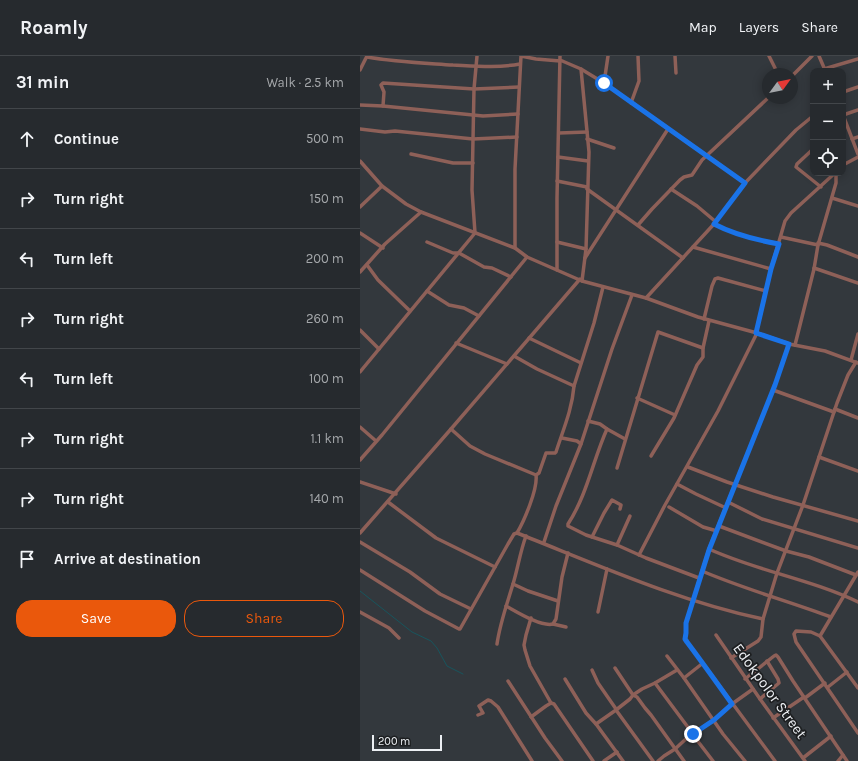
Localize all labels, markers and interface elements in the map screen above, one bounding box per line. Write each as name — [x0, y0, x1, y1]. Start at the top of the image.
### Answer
text: Roamly — [20, 17, 87, 39]
text: Map — [689, 19, 717, 36]
text: Layers — [739, 19, 779, 36]
text: Share — [801, 19, 838, 36]
north arrow — [762, 68, 798, 104]
map controls — [810, 68, 846, 176]
button: + — [810, 68, 846, 104]
text: 31 min — [16, 72, 69, 92]
route start — [595, 74, 613, 92]
text: Walk · 2.5 km — [266, 75, 344, 90]
button: − — [810, 104, 846, 140]
icon: ahead — [16, 128, 38, 150]
text: Continue — [54, 130, 119, 148]
text: 500 m — [306, 131, 344, 146]
button: locate — [810, 140, 846, 176]
icon: right — [16, 188, 38, 210]
text: Turn right — [54, 190, 124, 208]
text: 150 m — [309, 191, 344, 206]
icon: left — [16, 248, 38, 270]
text: Turn left — [54, 250, 113, 268]
text: 200 m — [306, 251, 344, 266]
icon: right — [16, 308, 38, 330]
text: Turn right — [54, 310, 124, 328]
text: 260 m — [306, 311, 344, 326]
icon: left — [16, 368, 38, 390]
text: Turn left — [54, 370, 113, 388]
text: 100 m — [309, 371, 344, 386]
icon: right — [16, 428, 38, 450]
text: Turn right — [54, 430, 124, 448]
text: 1.1 km — [311, 431, 344, 446]
icon: right — [16, 488, 38, 510]
text: Turn right — [54, 490, 124, 508]
text: 140 m — [309, 491, 344, 506]
icon: arrive — [16, 548, 38, 570]
text: Arrive at destination — [54, 550, 201, 568]
button: Save — [16, 600, 176, 637]
button: Share — [184, 600, 344, 637]
street label: Edokpolor Street — [729, 640, 811, 742]
route end — [684, 725, 702, 743]
scale bar — [372, 733, 442, 752]
text: 200 m — [378, 735, 410, 748]

